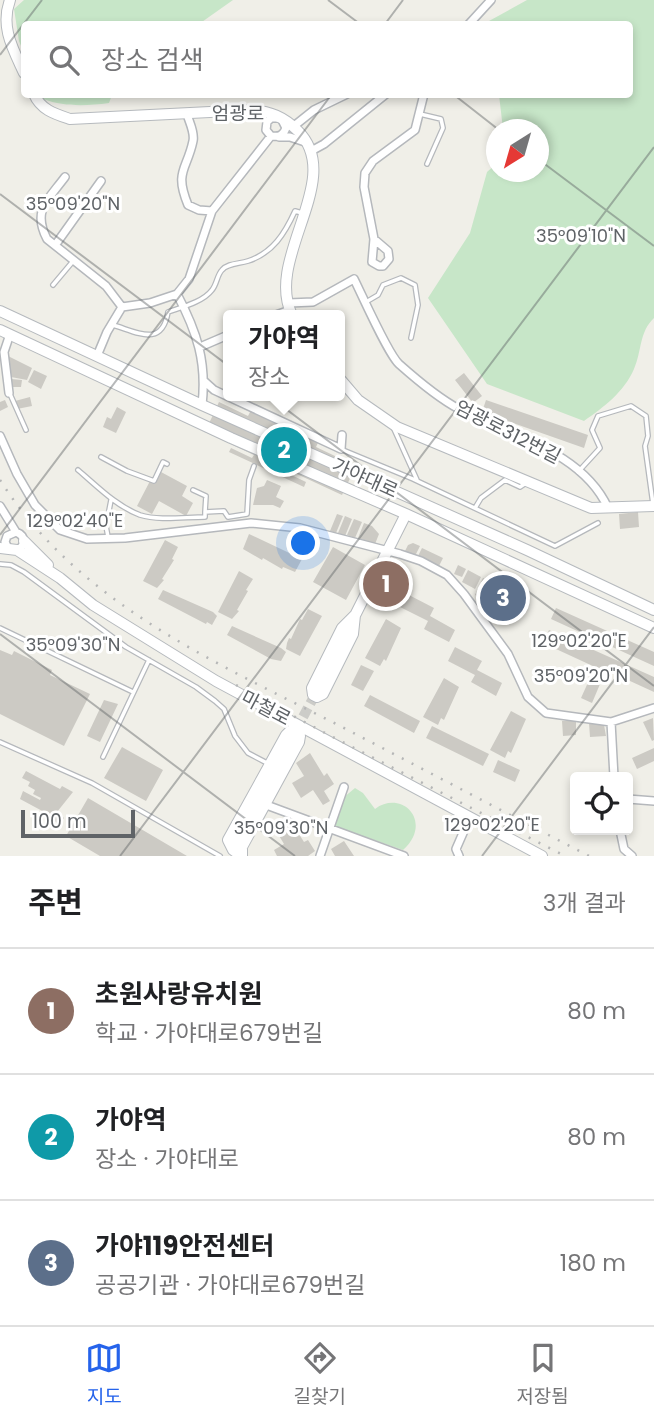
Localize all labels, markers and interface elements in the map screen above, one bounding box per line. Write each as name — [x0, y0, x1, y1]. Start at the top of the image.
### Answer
search box — [21, 21, 633, 98]
icon: search — [45, 41, 83, 79]
text: 장소 검색 — [101, 42, 204, 78]
street label: 엄광로 — [212, 100, 264, 127]
north arrow — [486, 119, 549, 182]
text: 35°09'20"N — [26, 191, 120, 216]
text: 35°09'10"N — [536, 223, 626, 248]
popup — [223, 310, 345, 401]
text: 가야역 — [248, 320, 320, 356]
text: 장소 — [248, 361, 290, 393]
street label: 엄광로312번길 — [450, 394, 566, 470]
pin: 2 — [261, 424, 307, 476]
street label: 가야대로 — [328, 451, 402, 505]
text: 129°02'40"E — [27, 508, 123, 533]
your location — [286, 526, 320, 560]
pin: 1 — [363, 558, 409, 610]
pin: 3 — [480, 572, 526, 624]
text: 129°02'20"E — [531, 628, 627, 653]
text: 35°09'30"N — [26, 632, 120, 657]
text: 35°09'20"N — [534, 663, 628, 688]
street label: 마철로 — [237, 684, 295, 732]
map controls — [570, 772, 633, 835]
button: locate — [570, 772, 633, 835]
scale bar — [21, 807, 135, 839]
text: 100 m — [32, 808, 87, 835]
text: 129°02'20"E — [444, 812, 540, 837]
text: 35°09'30"N — [234, 815, 328, 840]
text: 주변 — [28, 881, 83, 924]
text: 3개 결과 — [543, 887, 626, 919]
text: 초원사랑유치원 — [95, 976, 262, 1012]
text: 1 — [47, 995, 55, 1027]
text: 80 m — [567, 995, 626, 1027]
text: 학교 · 가야대로679번길 — [95, 1017, 323, 1049]
text: 가야역 — [95, 1102, 167, 1138]
text: 2 — [44, 1121, 58, 1153]
text: 80 m — [567, 1121, 626, 1153]
text: 장소 · 가야대로 — [95, 1143, 239, 1175]
text: 가야119안전센터 — [95, 1228, 274, 1264]
text: 3 — [44, 1247, 58, 1279]
text: 180 m — [560, 1247, 626, 1279]
text: 공공기관 · 가야대로679번길 — [95, 1269, 365, 1301]
tab: 지도 — [85, 1339, 123, 1411]
tab: 길찾기 — [294, 1339, 346, 1411]
tab: 저장됨 — [516, 1339, 569, 1411]

